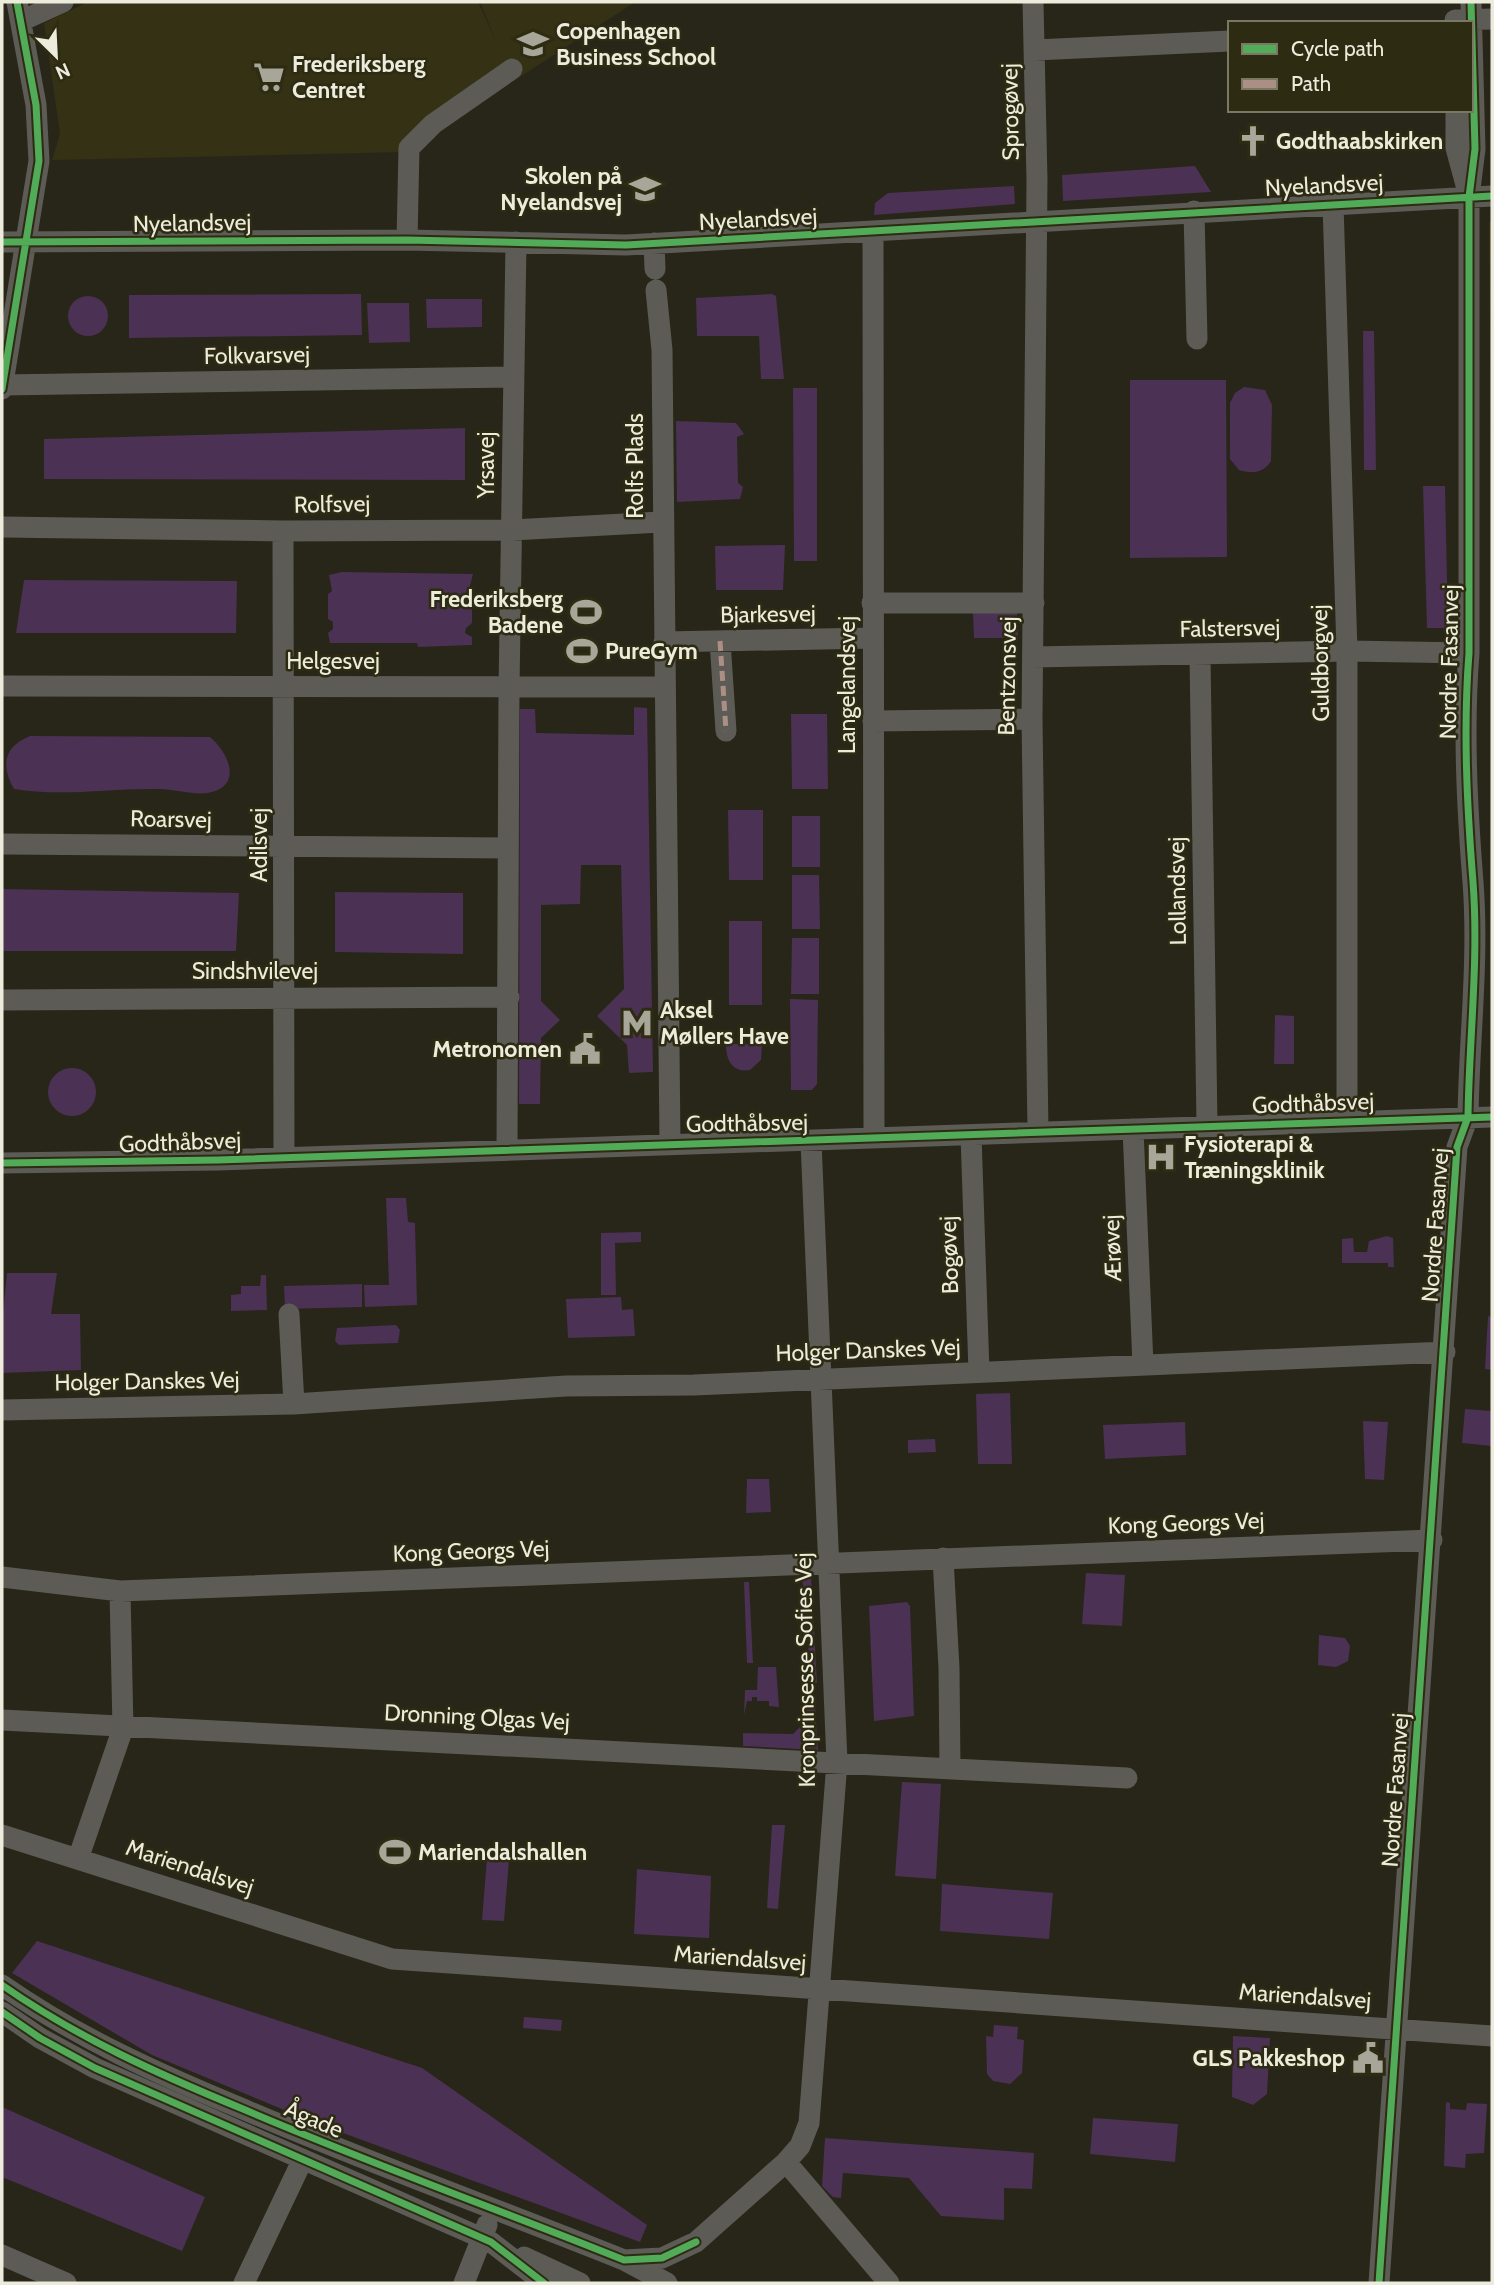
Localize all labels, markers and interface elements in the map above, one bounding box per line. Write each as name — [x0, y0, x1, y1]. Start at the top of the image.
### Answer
place label: Copenhagen Business School — [556, 17, 716, 71]
north arrow — [21, 21, 91, 91]
legend — [1228, 21, 1473, 112]
school or university icon: Copenhagen Business School — [516, 27, 550, 61]
text: Cycle path — [1291, 36, 1384, 61]
place label: Frederiksberg Centret — [292, 50, 426, 104]
text: N — [52, 58, 74, 84]
supermarket icon: Frederiksberg Centret — [252, 60, 286, 94]
street label: Sprogøvej — [995, 63, 1025, 161]
text: Path — [1291, 71, 1331, 96]
church icon: Godthaabskirken — [1236, 124, 1270, 158]
place label: Godthaabskirken — [1276, 127, 1443, 155]
place label: Skolen på Nyelandsvej — [500, 162, 623, 216]
street label: Nyelandsvej — [1264, 168, 1384, 202]
school or university icon: Skolen på Nyelandsvej — [628, 172, 662, 206]
street label: Nyelandsvej — [698, 202, 818, 236]
street label: Nyelandsvej — [132, 208, 252, 238]
street label: Folkvarsvej — [204, 340, 310, 370]
street label: Rolfs Plads — [621, 413, 649, 519]
street label: Yrsavej — [472, 432, 500, 499]
street label: Rolfsvej — [294, 489, 370, 519]
street label: Nordre Fasanvej — [1434, 584, 1464, 740]
place label: Frederiksberg Badene — [430, 585, 563, 639]
sports icon: Frederiksberg Badene — [569, 595, 603, 629]
street label: Bjarkesvej — [720, 599, 816, 629]
street label: Guldborgvej — [1305, 604, 1335, 722]
street label: Falstersvej — [1179, 613, 1281, 643]
street label: Langelandsvej — [833, 616, 861, 754]
street label: Bentzonsvej — [992, 616, 1022, 736]
sports icon: PureGym — [565, 634, 599, 668]
place label: PureGym — [605, 637, 698, 665]
street label: Helgesvej — [286, 647, 380, 675]
street label: Roarsvej — [130, 804, 212, 834]
street label: Adilsvej — [245, 808, 273, 882]
street label: Lollandsvej — [1162, 836, 1192, 946]
street label: Sindshvilevej — [192, 957, 318, 985]
place label: Aksel Møllers Have — [660, 996, 789, 1050]
metro station icon: Aksel Møllers Have — [620, 1006, 654, 1040]
public building icon: Metronomen — [568, 1032, 602, 1066]
place label: Metronomen — [433, 1035, 562, 1063]
street label: Godthåbsvej — [1252, 1087, 1374, 1119]
street label: Godthåbsvej — [686, 1108, 808, 1138]
street label: Godthåbsvej — [119, 1126, 241, 1158]
place label: Fysioterapi & Træningsklinik — [1184, 1130, 1325, 1184]
hospital icon: Fysioterapi & Træningsklinik — [1144, 1140, 1178, 1174]
street label: Nordre Fasanvej — [1416, 1147, 1454, 1303]
street label: Ærøvej — [1097, 1214, 1127, 1283]
street label: Bogøvej — [934, 1216, 964, 1294]
street label: Holger Danskes Vej — [775, 1333, 961, 1367]
street label: Holger Danskes Vej — [54, 1365, 240, 1397]
street label: Kong Georgs Vej — [1107, 1506, 1265, 1540]
street label: Kong Georgs Vej — [392, 1534, 550, 1568]
street label: Kronprinsesse Sofies Vej — [789, 1552, 821, 1788]
street label: Dronning Olgas Vej — [384, 1698, 570, 1736]
street label: Nordre Fasanvej — [1376, 1712, 1414, 1868]
street label: Mariendalsvej — [122, 1833, 258, 1901]
sports icon: Mariendalshallen — [378, 1835, 412, 1869]
place label: Mariendalshallen — [418, 1838, 587, 1866]
street label: Mariendalsvej — [673, 1939, 807, 1977]
street label: Mariendalsvej — [1238, 1977, 1372, 2015]
public building icon: GLS Pakkeshop — [1351, 2041, 1385, 2075]
place label: GLS Pakkeshop — [1193, 2044, 1345, 2072]
street label: Ågade — [280, 2093, 348, 2144]

